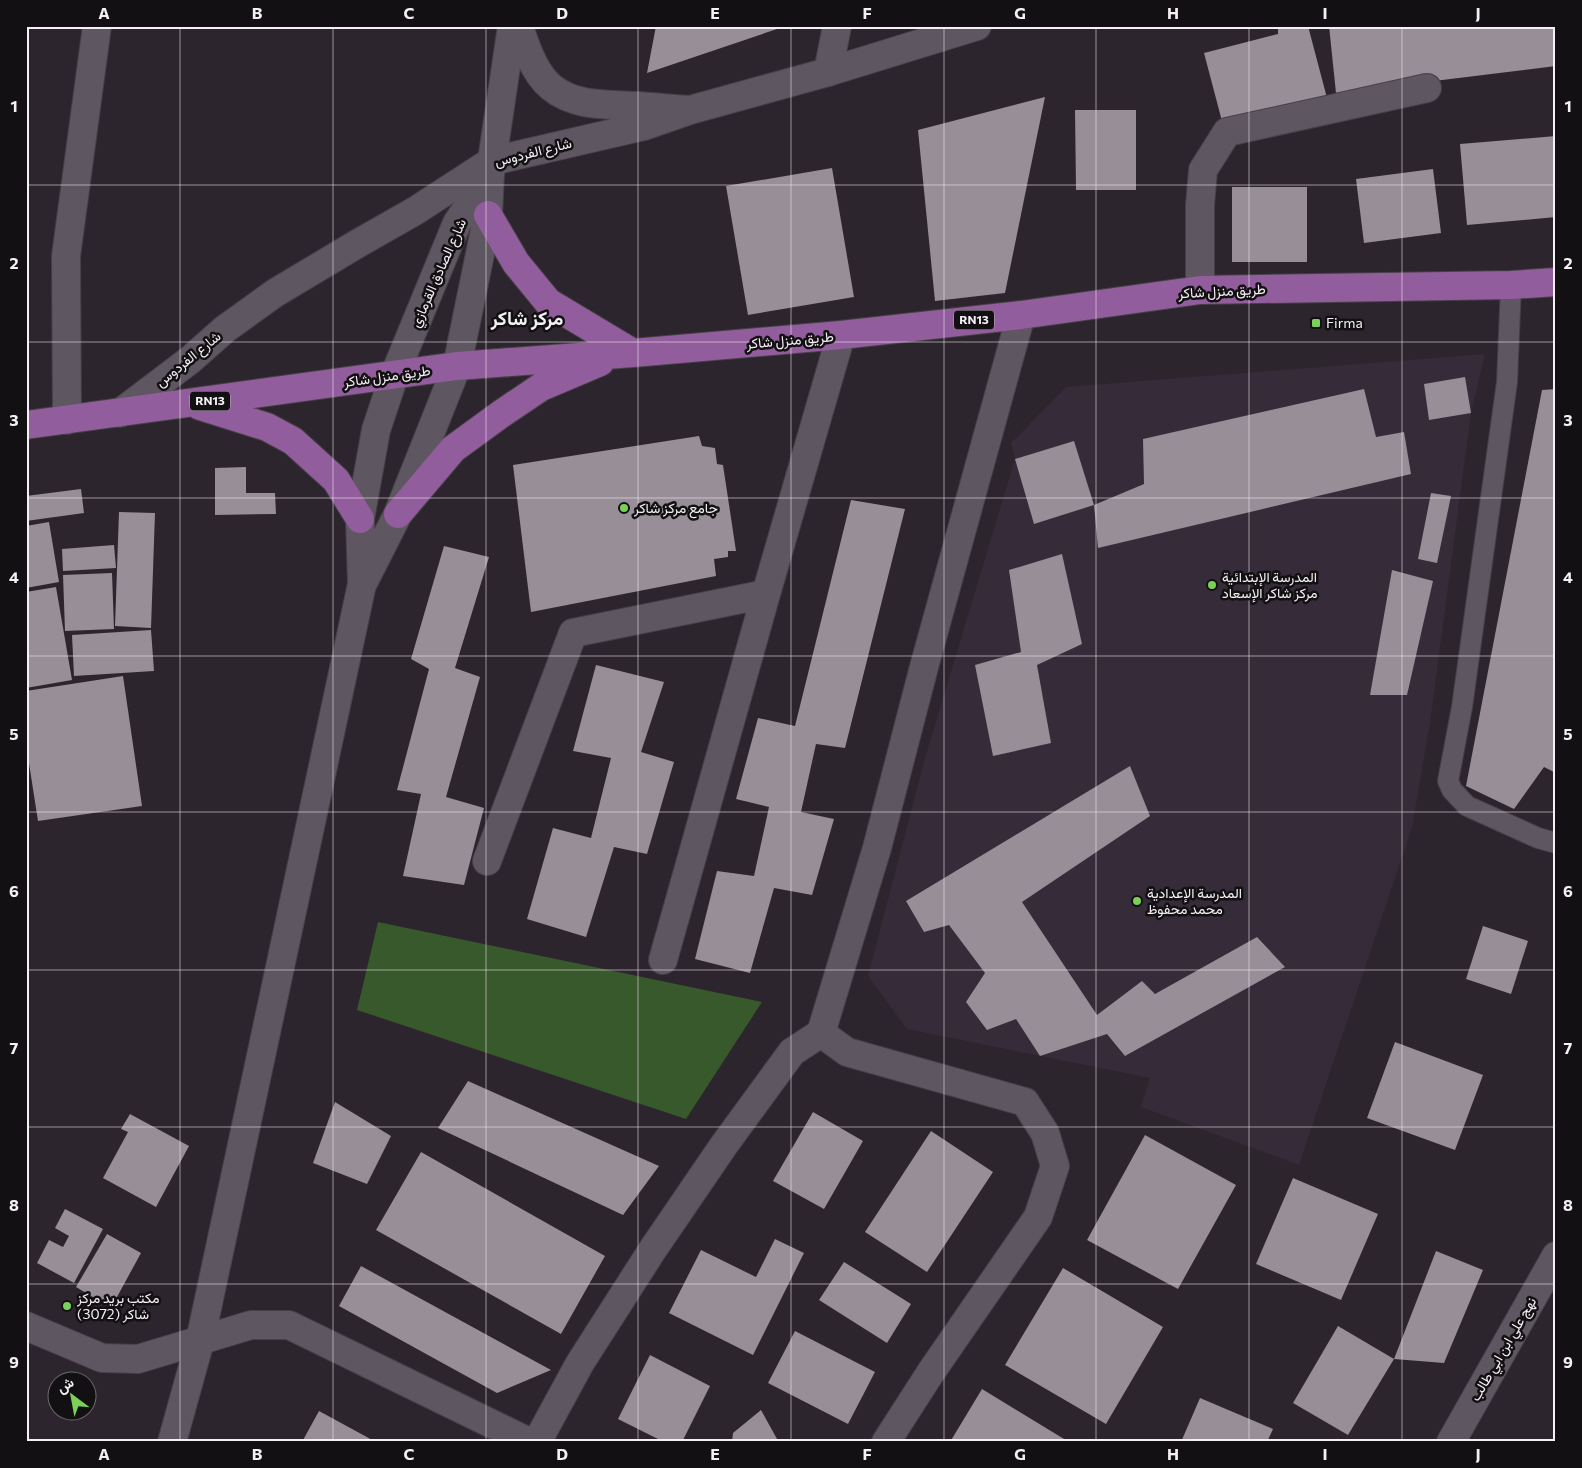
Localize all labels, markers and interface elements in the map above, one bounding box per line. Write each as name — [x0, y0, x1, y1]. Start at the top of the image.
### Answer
text: A — [98, 3, 110, 22]
text: B — [252, 3, 263, 22]
text: C — [404, 3, 415, 22]
text: D — [556, 3, 568, 22]
text: E — [710, 3, 720, 22]
text: F — [862, 3, 872, 22]
text: G — [1014, 3, 1026, 22]
text: H — [1167, 3, 1179, 22]
text: I — [1322, 3, 1328, 22]
text: J — [1475, 3, 1481, 22]
text: 1 — [10, 96, 18, 115]
text: 1 — [1564, 96, 1572, 115]
street label: شارع الفردوس — [493, 134, 574, 172]
street label: شارع الصادق القرمازي — [406, 216, 473, 331]
text: 2 — [9, 253, 19, 272]
text: 2 — [1563, 253, 1573, 272]
street label: طريق منزل شاكر — [1177, 280, 1266, 303]
district label: مركز شاكر — [490, 306, 563, 331]
road number: RN13 — [954, 310, 994, 330]
place label: Firma — [1326, 314, 1363, 331]
marker: Firma — [1310, 317, 1322, 329]
street label: شارع الفردوس — [152, 327, 226, 392]
street label: طريق منزل شاكر — [745, 327, 834, 354]
street label: طريق منزل شاكر — [341, 361, 432, 392]
road number: RN13 — [190, 392, 230, 411]
text: 3 — [9, 410, 19, 429]
text: 3 — [1563, 410, 1573, 429]
place label: جامع مركز شاكر — [633, 499, 718, 519]
marker: جامع مركز شاكر — [618, 502, 630, 514]
text: 4 — [9, 567, 19, 586]
text: 4 — [1563, 567, 1573, 586]
place label: المدرسة الإبتدائية مركز شاكر الإسعاد — [1222, 568, 1318, 603]
marker: المدرسة الإبتدائية مركز شاكر الإسعاد — [1206, 579, 1218, 591]
text: 5 — [9, 724, 19, 743]
text: 5 — [1563, 724, 1573, 743]
text: 6 — [9, 881, 19, 900]
text: 6 — [1563, 881, 1573, 900]
place label: المدرسة الإعدادية محمد محفوظ — [1147, 884, 1242, 918]
marker: المدرسة الإعدادية محمد محفوظ — [1131, 895, 1143, 907]
text: 7 — [10, 1038, 19, 1057]
text: 7 — [1564, 1038, 1573, 1057]
text: 8 — [9, 1195, 19, 1214]
text: 8 — [1563, 1195, 1573, 1214]
place label: مكتب بريد مركز شاكر (3072) — [76, 1289, 160, 1323]
street label: نهج علي ابن ابي طالب — [1466, 1294, 1543, 1406]
marker: مكتب بريد مركز شاكر (3072) — [61, 1300, 73, 1312]
text: 9 — [9, 1352, 19, 1371]
text: 9 — [1563, 1352, 1573, 1371]
north arrow — [48, 1370, 98, 1420]
text: ش — [53, 1373, 77, 1397]
text: A — [98, 1444, 110, 1463]
text: B — [252, 1444, 263, 1463]
text: C — [404, 1444, 415, 1463]
text: D — [556, 1444, 568, 1463]
text: E — [710, 1444, 720, 1463]
text: F — [862, 1444, 872, 1463]
text: G — [1014, 1444, 1026, 1463]
text: H — [1167, 1444, 1179, 1463]
text: I — [1322, 1444, 1328, 1463]
text: J — [1475, 1444, 1481, 1463]

